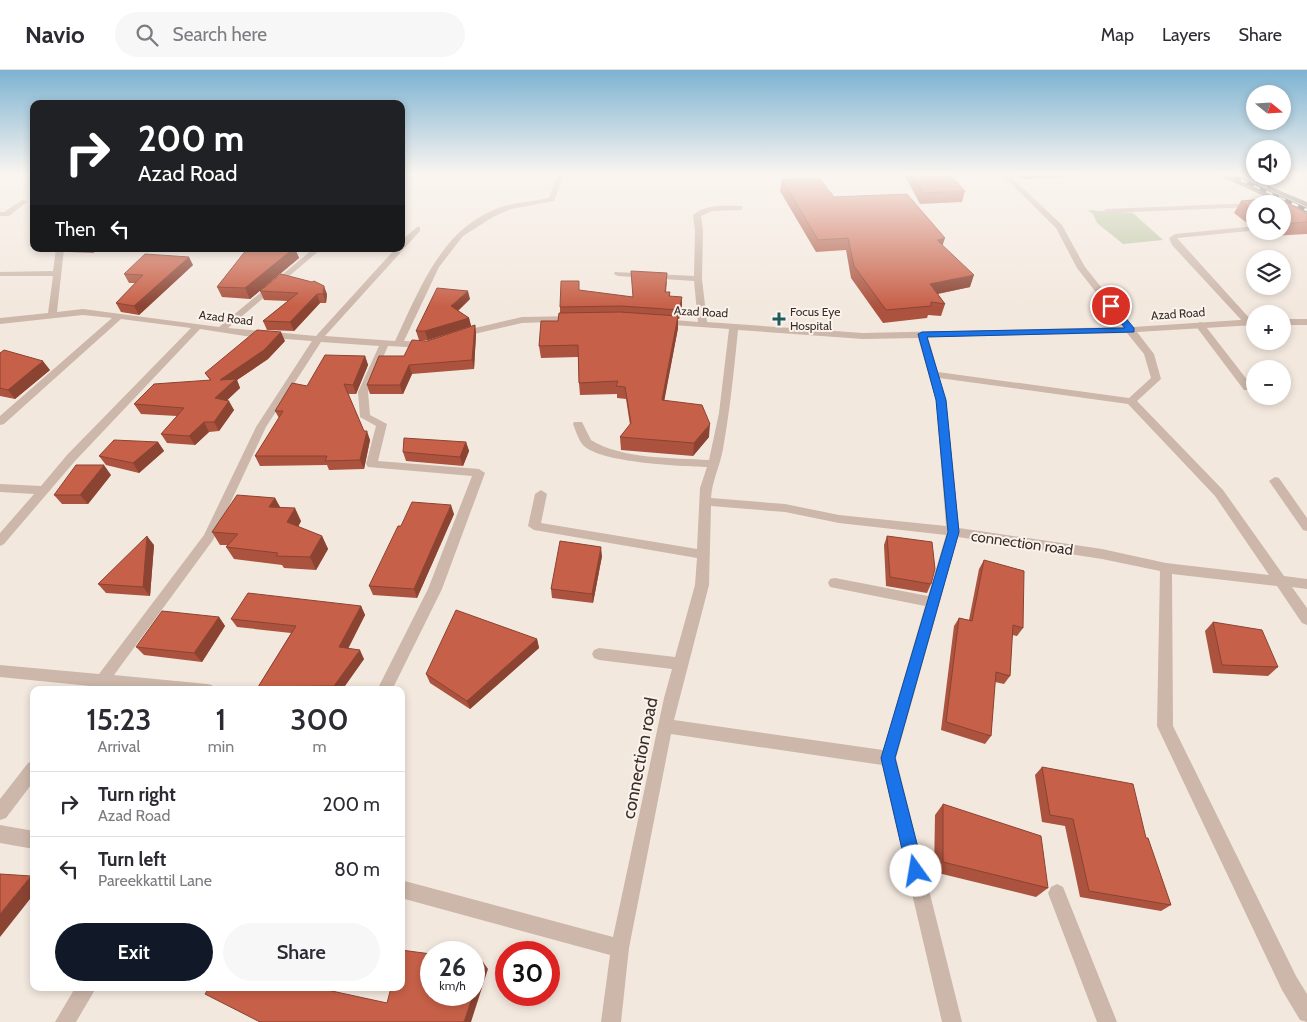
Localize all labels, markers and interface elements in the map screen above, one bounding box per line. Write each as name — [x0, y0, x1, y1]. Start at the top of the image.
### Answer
search box — [115, 12, 465, 57]
text: Navio — [25, 20, 85, 49]
icon: search — [133, 21, 161, 49]
text: Search here — [173, 23, 267, 46]
text: Map — [1101, 24, 1134, 46]
text: Layers — [1162, 24, 1211, 46]
text: Share — [1239, 24, 1282, 46]
north arrow — [1246, 85, 1291, 130]
map controls — [1246, 85, 1291, 405]
text: 200 m — [138, 117, 244, 160]
icon: right — [55, 120, 120, 185]
button: sound — [1246, 140, 1291, 185]
text: Azad Road — [138, 160, 237, 187]
button: search — [1246, 195, 1291, 240]
icon: left — [106, 215, 134, 243]
text: Then — [55, 218, 96, 241]
button: layers — [1246, 250, 1291, 295]
pin — [1090, 285, 1132, 327]
icon: arrive — [1097, 292, 1125, 320]
street label: Azad Road — [674, 303, 728, 320]
place label: Focus Eye Hospital — [790, 304, 840, 333]
street label: Azad Road — [1150, 304, 1206, 323]
button: + — [1246, 305, 1291, 350]
street label: Azad Road — [198, 307, 254, 328]
marker: Focus Eye Hospital — [772, 312, 786, 326]
button: − — [1246, 360, 1291, 405]
street label: connection road — [970, 527, 1074, 559]
street label: connection road — [617, 695, 663, 821]
text: 15:23 — [86, 701, 152, 738]
text: 1 — [216, 701, 226, 738]
text: 300 — [290, 701, 349, 738]
text: Arrival — [98, 737, 140, 756]
text: min — [208, 737, 234, 756]
text: m — [313, 737, 327, 756]
text: Turn right — [98, 783, 176, 806]
icon: right — [55, 790, 83, 818]
text: 200 m — [323, 793, 380, 816]
text: Azad Road — [98, 806, 170, 825]
position arrow — [889, 844, 941, 896]
text: Turn left — [98, 848, 166, 871]
icon: left — [55, 855, 83, 883]
text: 80 m — [334, 858, 380, 881]
text: Pareekkattil Lane — [98, 871, 212, 890]
button: Exit — [55, 923, 213, 981]
button: Share — [223, 923, 380, 981]
speed limit sign: 30 — [495, 941, 560, 1006]
text: 26 — [439, 952, 466, 982]
text: km/h — [439, 978, 466, 993]

